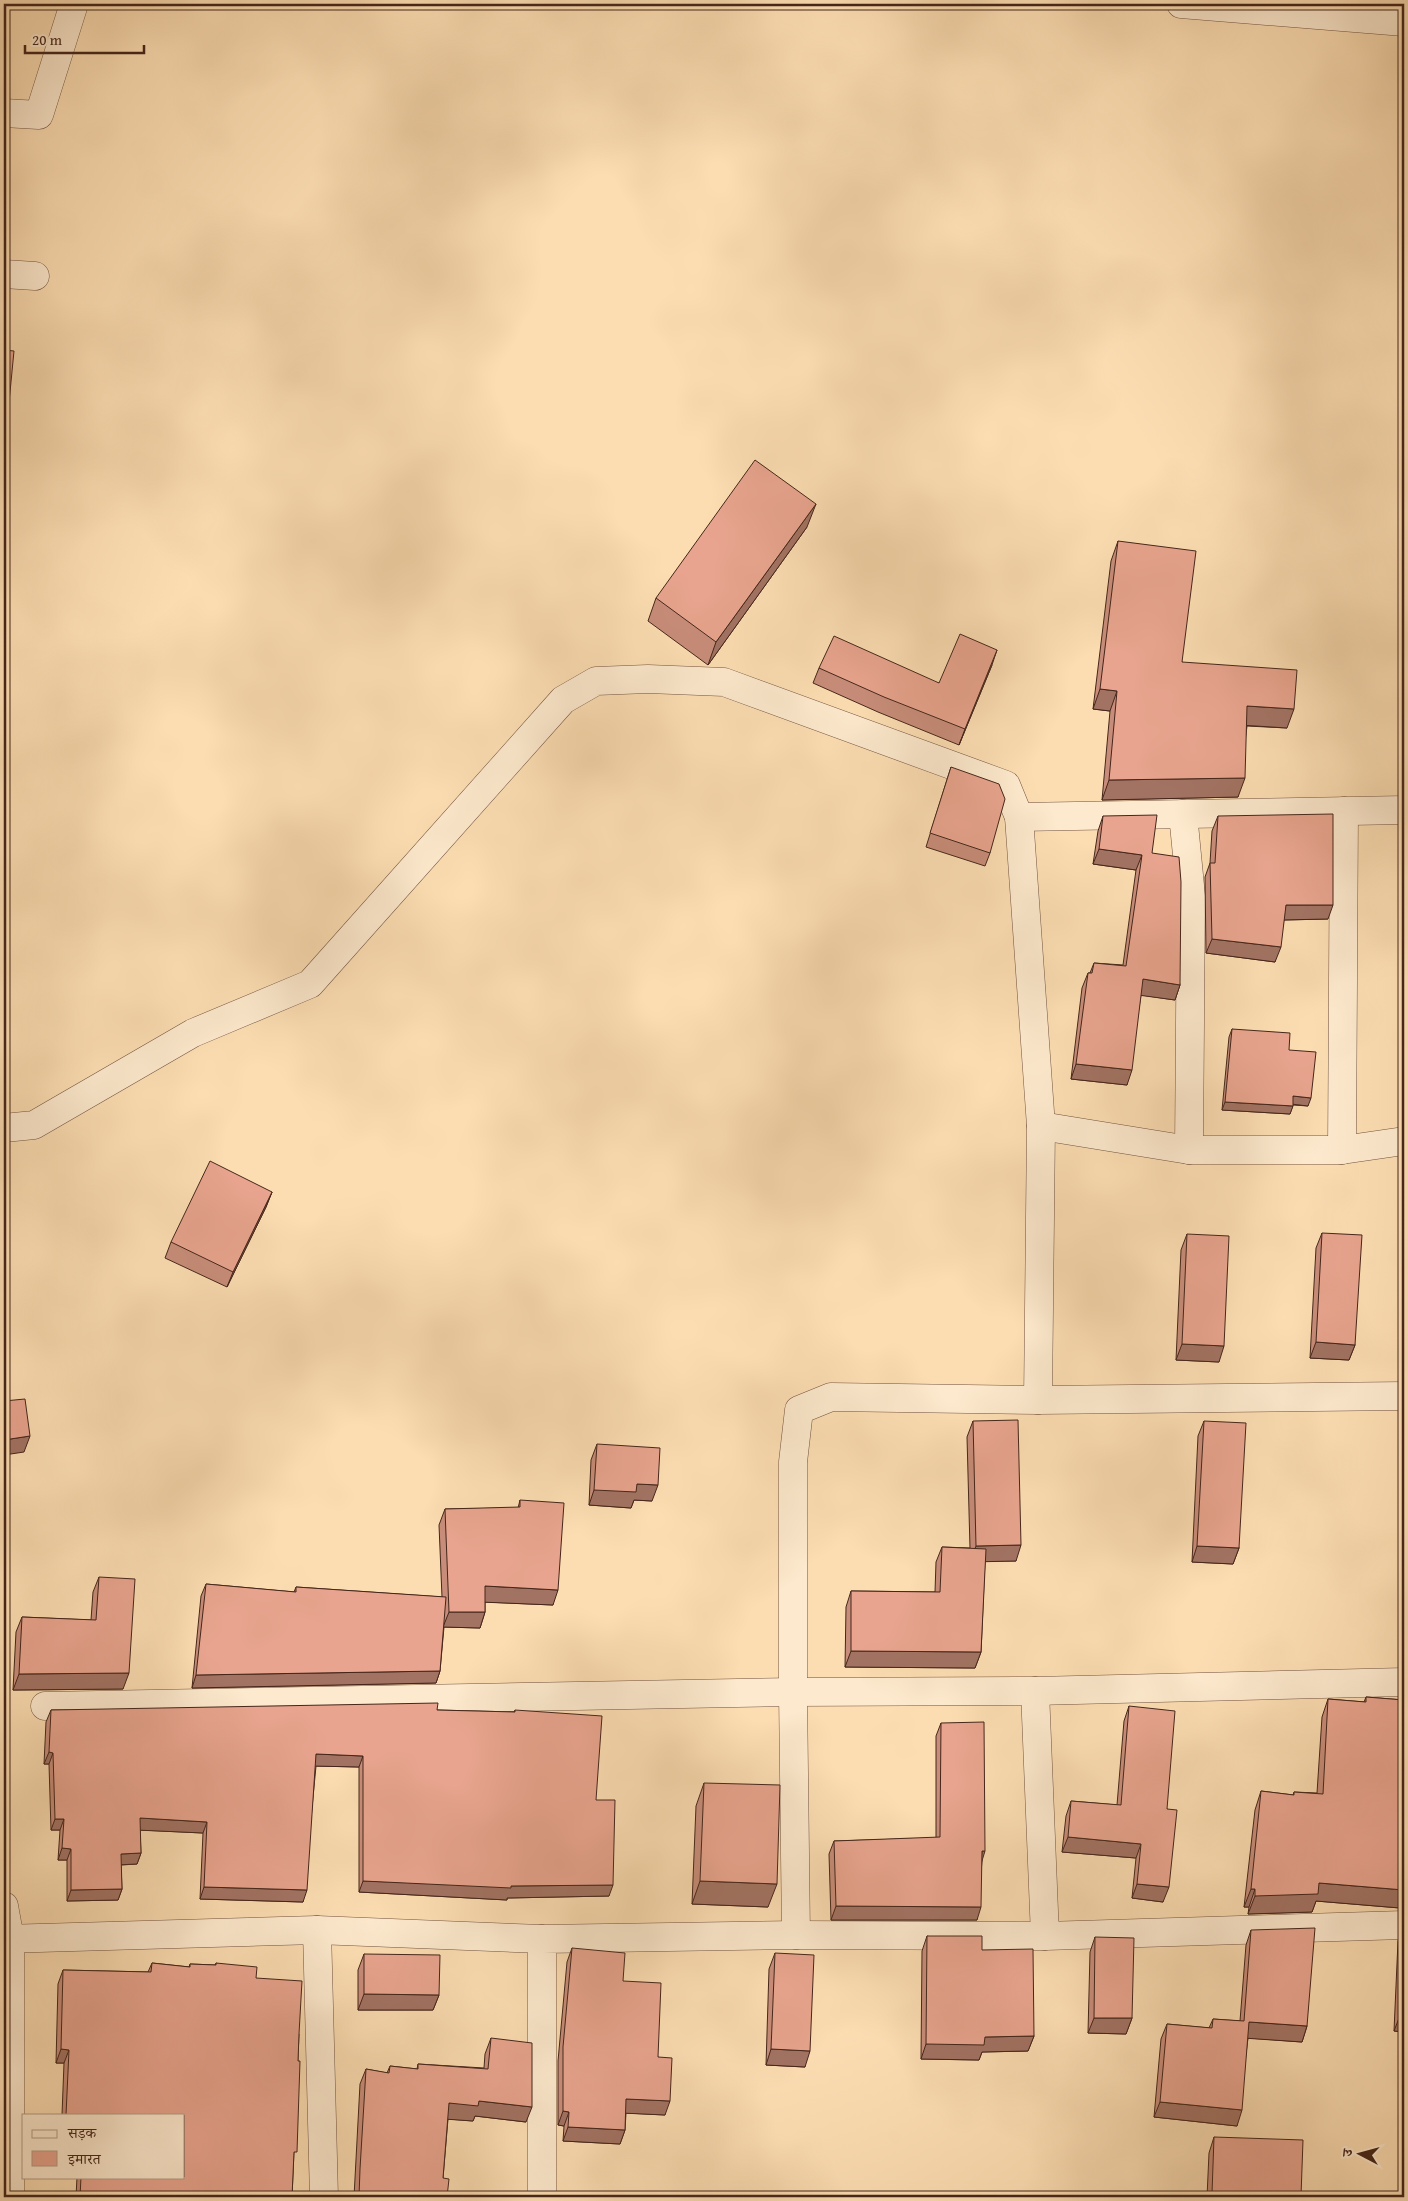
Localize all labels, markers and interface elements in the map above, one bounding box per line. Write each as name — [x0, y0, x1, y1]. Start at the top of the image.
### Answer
scale bar — [25, 22, 144, 54]
text: 20 m — [32, 29, 63, 50]
legend — [22, 2114, 185, 2178]
text: सड़क — [67, 2122, 97, 2143]
north arrow — [1336, 2128, 1386, 2178]
text: उ — [1337, 2147, 1357, 2158]
text: इमारत — [67, 2148, 102, 2169]

